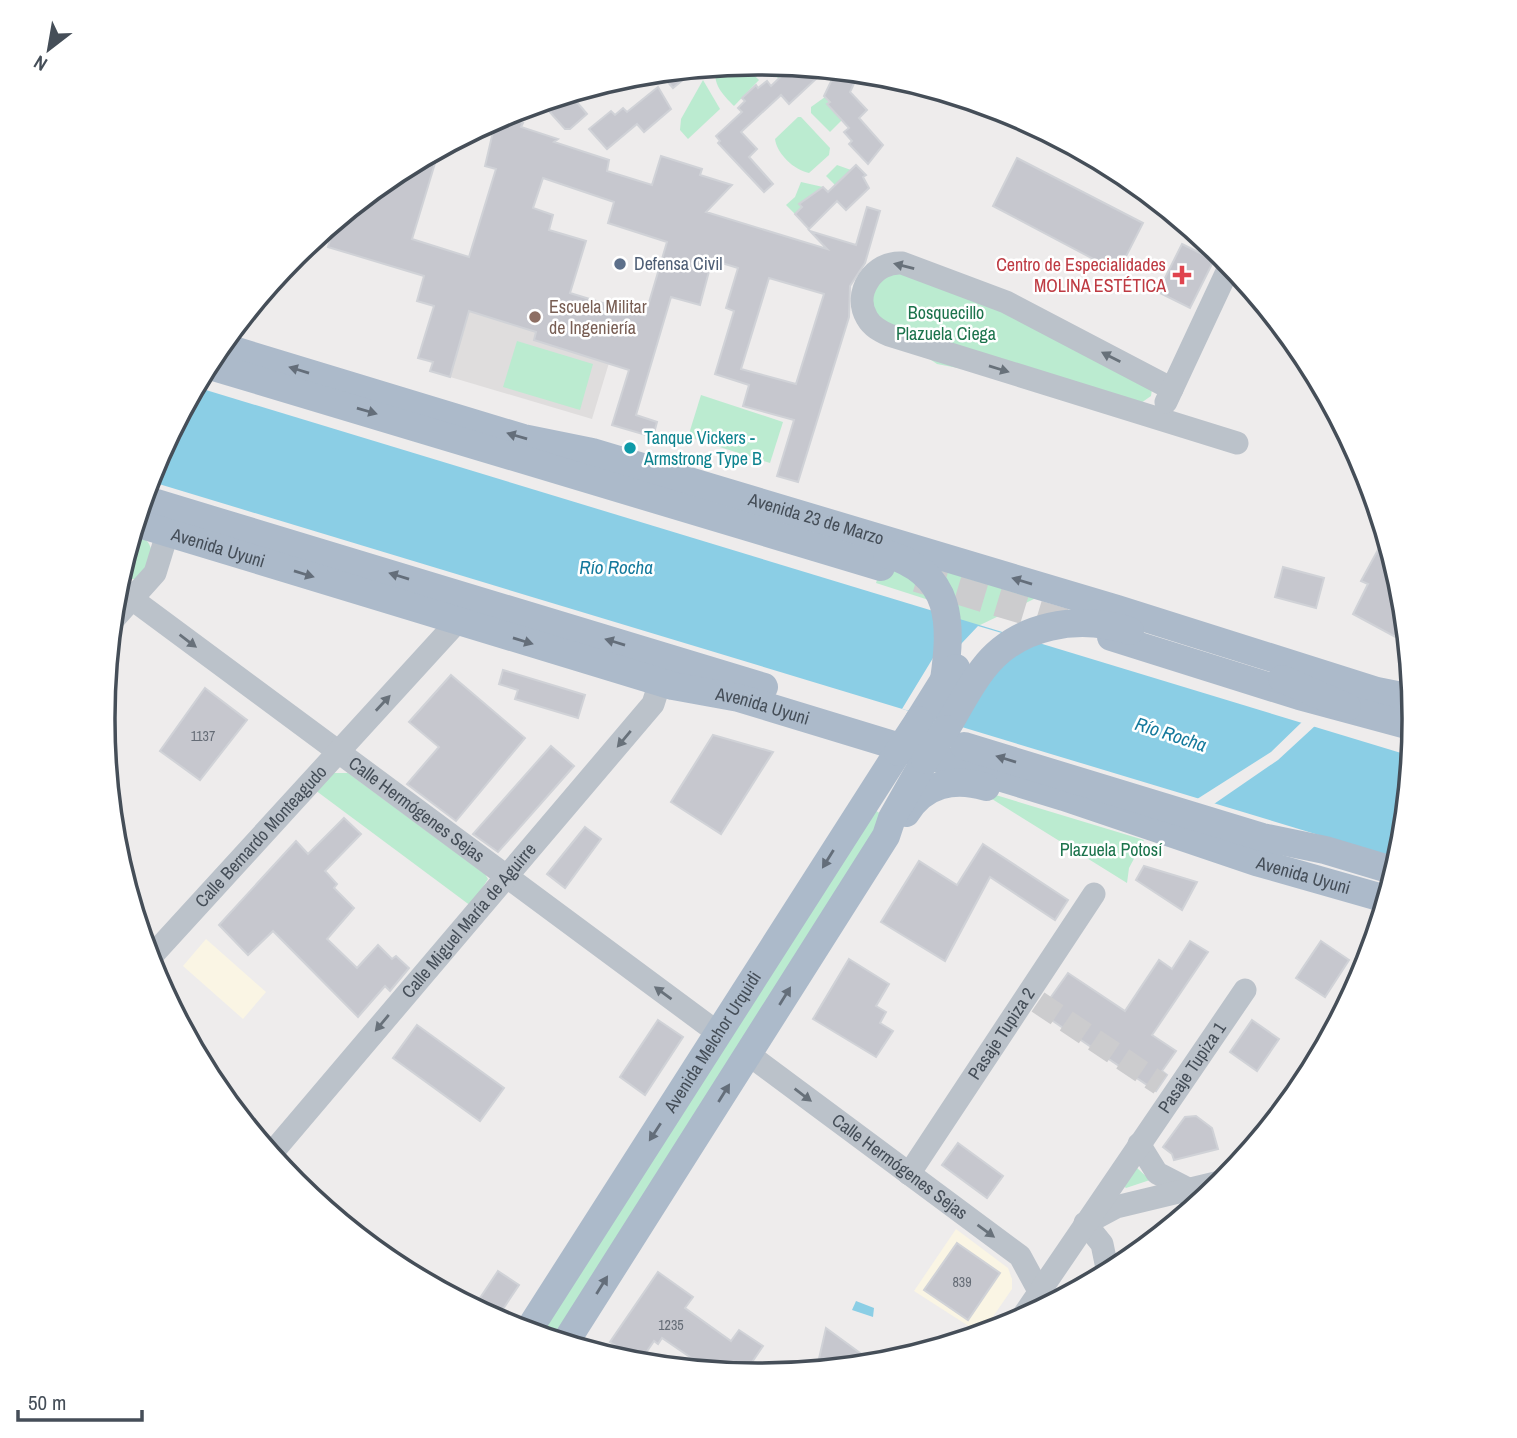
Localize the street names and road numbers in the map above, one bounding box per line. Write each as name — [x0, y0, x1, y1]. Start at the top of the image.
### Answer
street label: Avenida 23 de Marzo — [745, 486, 887, 551]
street label: Avenida Uyuni — [168, 521, 268, 574]
street label: Avenida Uyuni — [713, 681, 813, 731]
street label: Calle Hermógenes Sejas — [344, 751, 490, 868]
street label: Calle Bernardo Monteagudo — [189, 760, 332, 913]
street label: Calle Miguel María de Aguirre — [396, 837, 542, 1003]
street label: Avenida Uyuni — [1253, 849, 1353, 900]
street label: Avenida Melchor Urquidi — [657, 966, 767, 1118]
street label: Pasaje Tupiza 2 — [962, 983, 1041, 1084]
street label: Pasaje Tupiza 1 — [1152, 1016, 1232, 1118]
street label: Calle Hermógenes Sejas — [827, 1108, 973, 1225]

